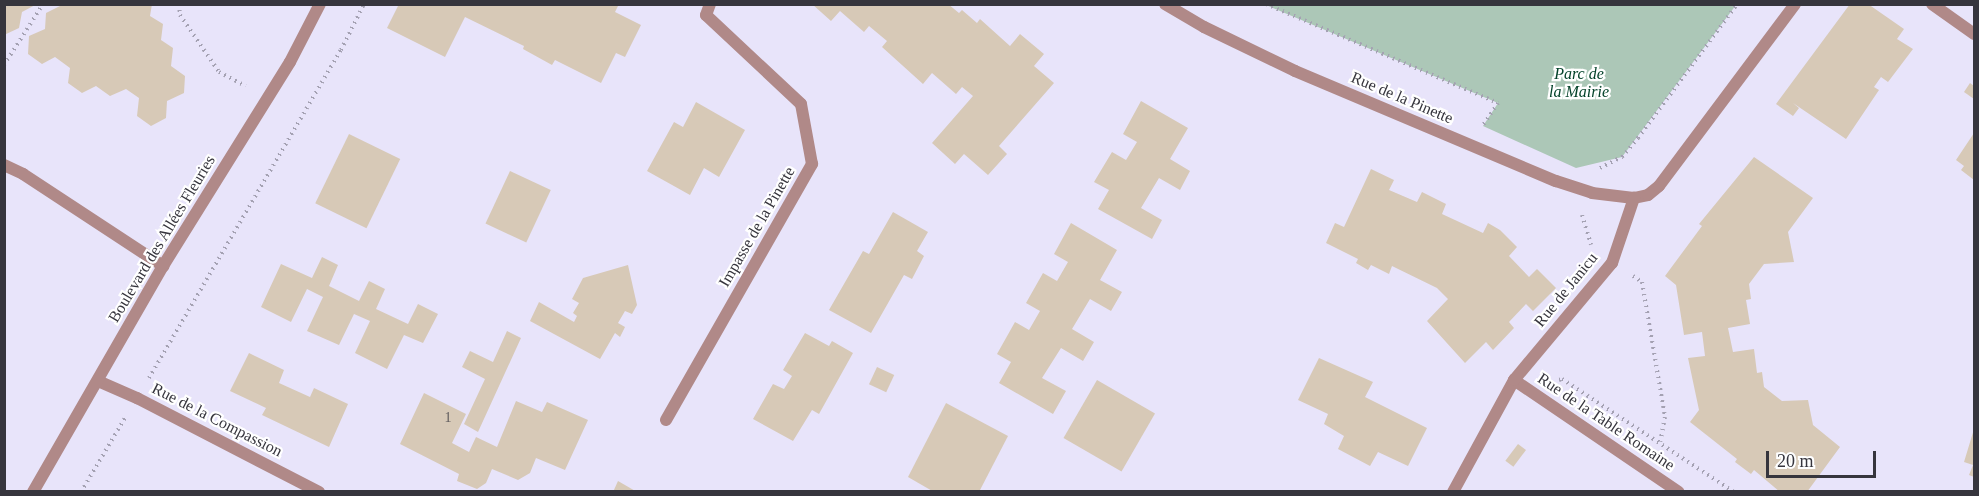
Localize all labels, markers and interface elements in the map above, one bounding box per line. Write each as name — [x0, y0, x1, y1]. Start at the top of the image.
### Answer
park label: Parc de la Mairie — [1549, 64, 1609, 102]
street label: Rue de la Pinette — [1348, 68, 1456, 128]
street label: Boulevard des Allées Fleuries — [104, 152, 220, 326]
street label: Impasse de la Pinette — [715, 164, 799, 290]
street label: Rue de Janicu — [1530, 249, 1602, 331]
street label: Rue de la Table Romaine — [1534, 369, 1678, 475]
street label: Rue de la Compassion — [149, 379, 285, 461]
house number: 1 — [445, 410, 452, 426]
scale bar — [1769, 439, 1878, 477]
text: 20 m — [1777, 451, 1814, 471]

